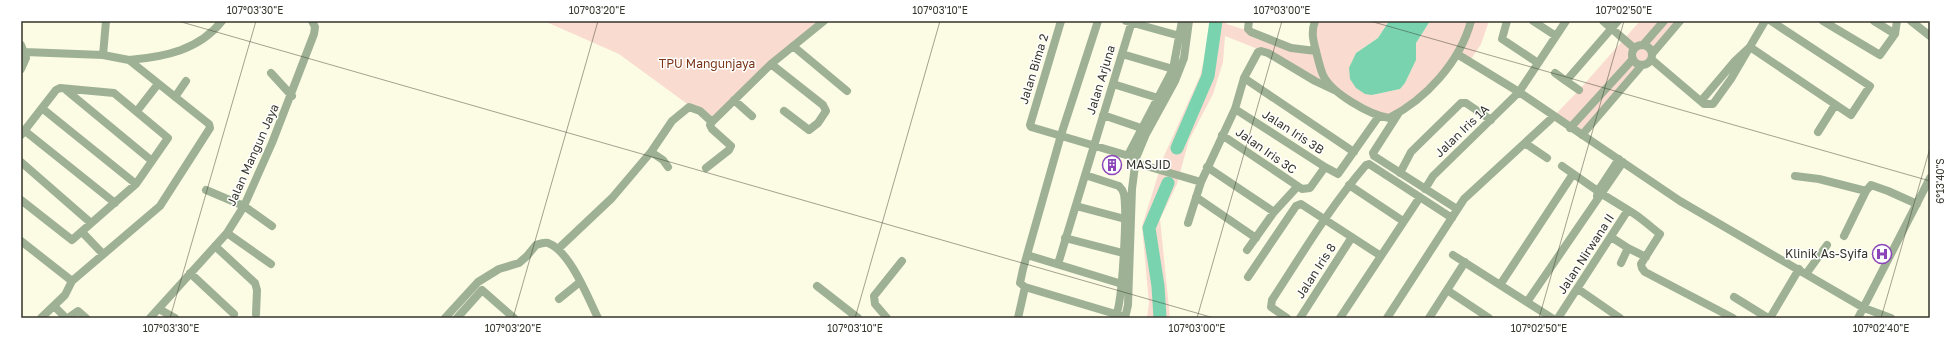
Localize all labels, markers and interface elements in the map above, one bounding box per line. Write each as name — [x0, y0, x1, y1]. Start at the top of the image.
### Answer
text: 107°03'30"E — [227, 4, 283, 16]
text: 107°03'20"E — [569, 4, 625, 16]
text: 107°03'10"E — [912, 4, 968, 16]
text: 107°03'00"E — [1254, 4, 1310, 16]
text: 107°02'50"E — [1596, 4, 1652, 16]
street label: Jalan Bima 2 — [1016, 32, 1051, 106]
street label: Jalan Arjuna — [1083, 43, 1118, 116]
park label: TPU Mangunjaya — [659, 56, 755, 71]
street label: Jalan Mangun Jaya — [223, 101, 282, 208]
street label: Jalan Iris 1A — [1432, 101, 1492, 160]
street label: Jalan Iris 3B — [1260, 106, 1327, 157]
street label: Jalan Iris 3C — [1233, 124, 1300, 177]
building icon: MASJID — [1101, 154, 1123, 176]
place label: MASJID — [1126, 157, 1171, 172]
text: 6°13'40"S — [1934, 158, 1946, 204]
street label: Jalan Nirwana II — [1554, 211, 1617, 297]
street label: Jalan Iris 8 — [1292, 240, 1339, 301]
hospital icon: Klinik As-Syifa — [1871, 243, 1893, 265]
place label: Klinik As-Syifa — [1785, 246, 1868, 261]
text: 107°03'30"E — [143, 322, 199, 334]
text: 107°03'20"E — [485, 322, 541, 334]
text: 107°03'10"E — [827, 322, 883, 334]
text: 107°03'00"E — [1169, 322, 1225, 334]
text: 107°02'50"E — [1511, 322, 1567, 334]
text: 107°02'40"E — [1853, 322, 1909, 334]

